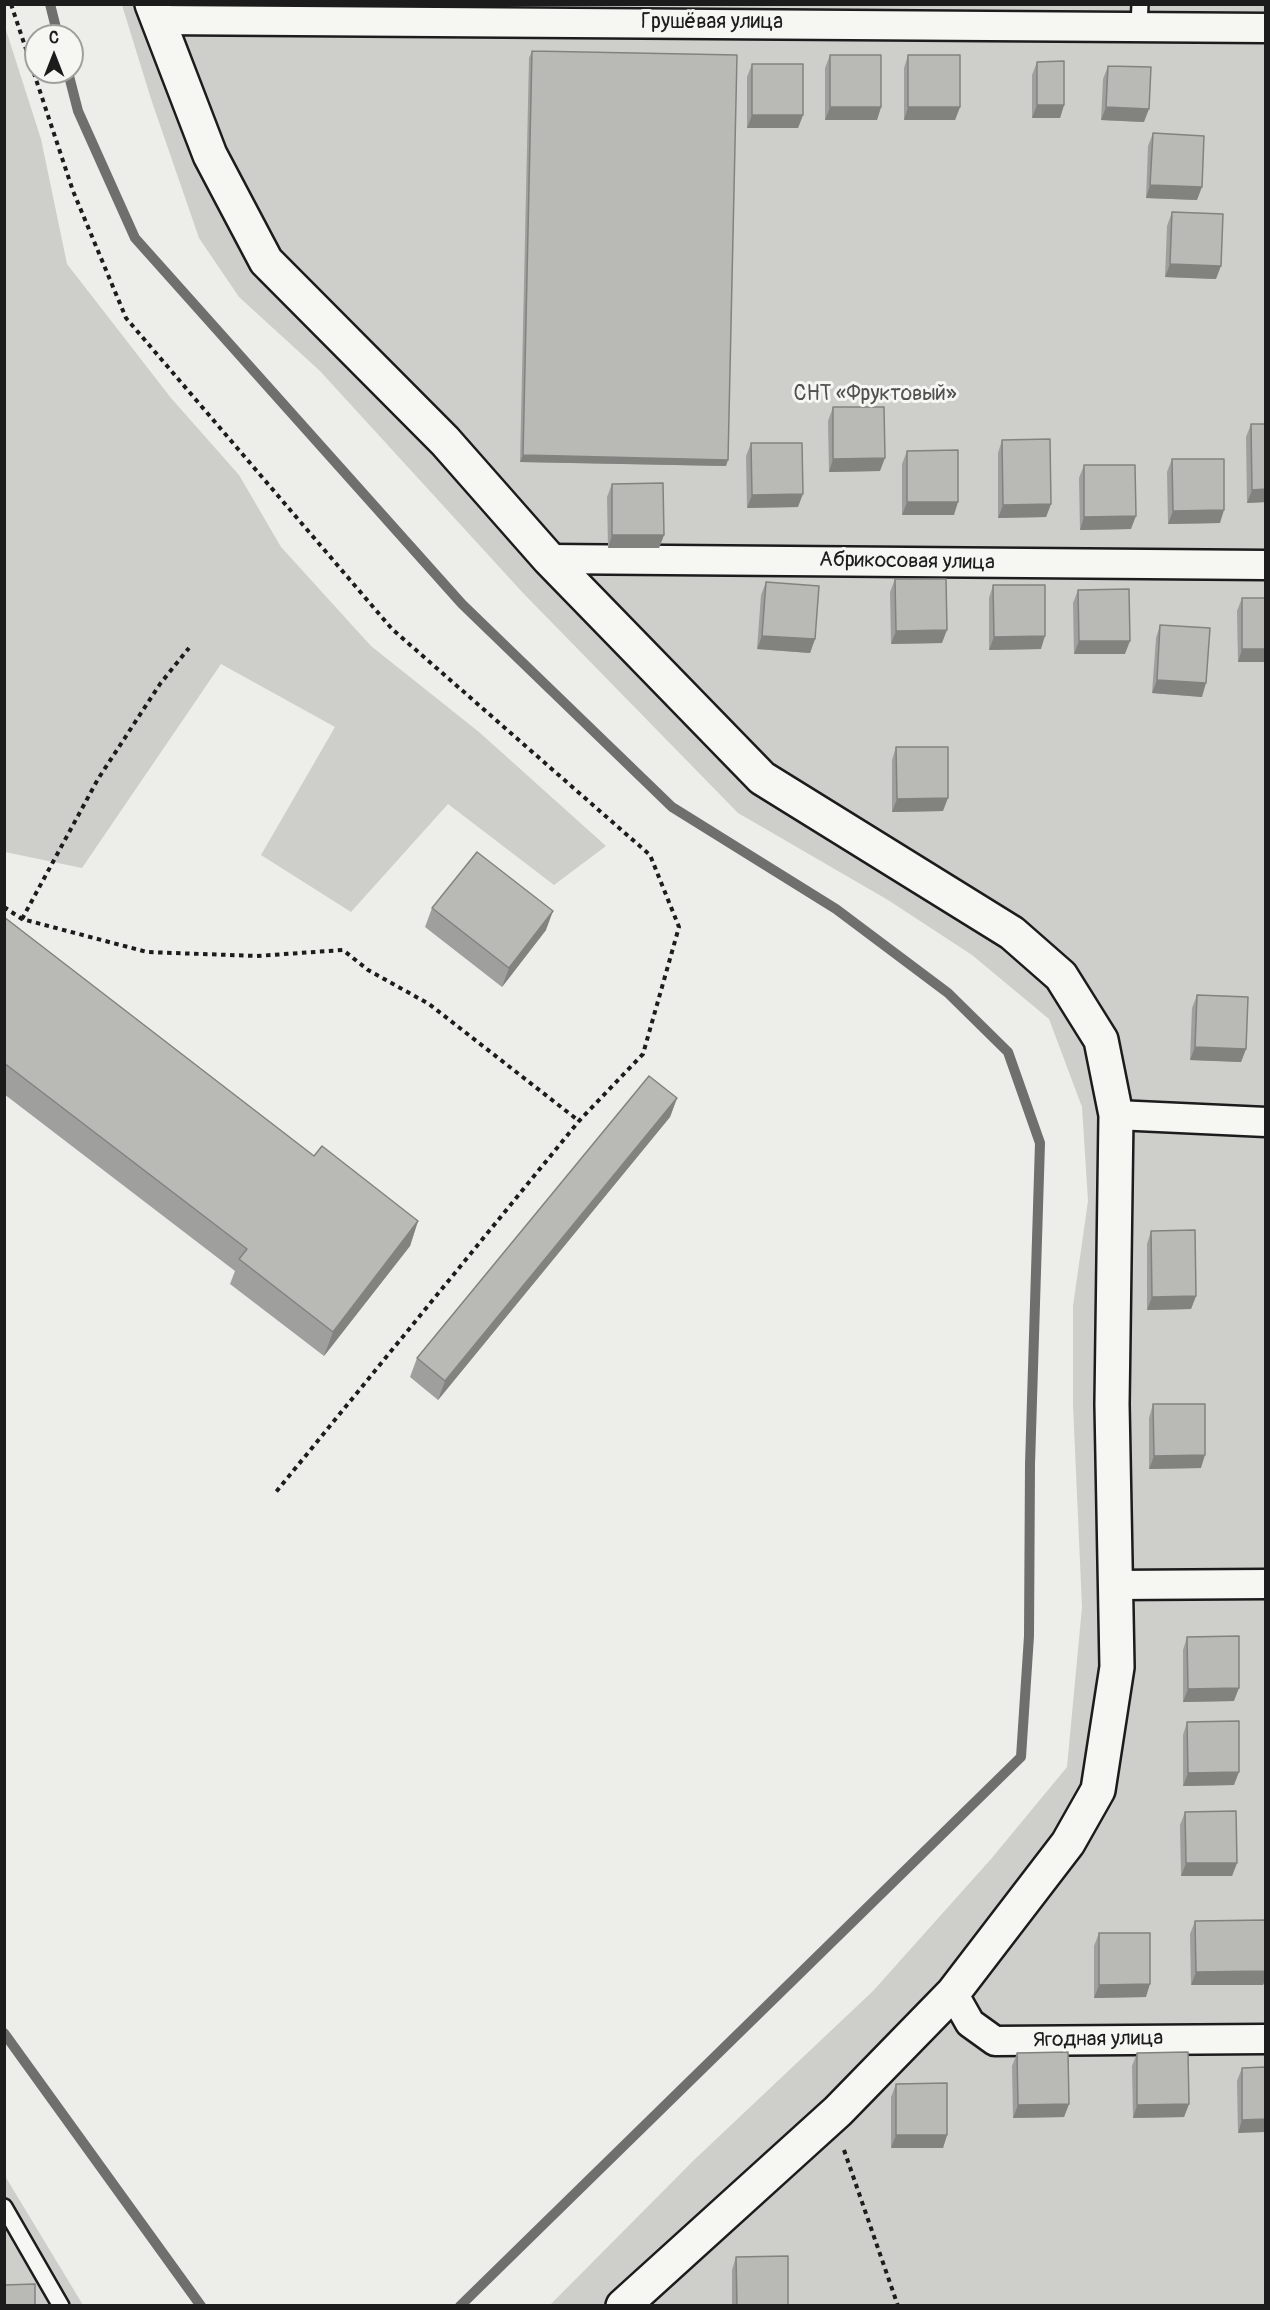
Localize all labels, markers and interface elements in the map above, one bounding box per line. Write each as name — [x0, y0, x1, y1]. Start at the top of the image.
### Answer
street label: Грушёвая улица — [641, 10, 783, 36]
north arrow — [24, 24, 84, 84]
text: С — [49, 28, 59, 48]
park label: СНТ «Фруктовый» — [793, 382, 957, 408]
street label: Абрикосовая улица — [819, 548, 995, 576]
street label: Ягодная улица — [1033, 2026, 1163, 2054]

